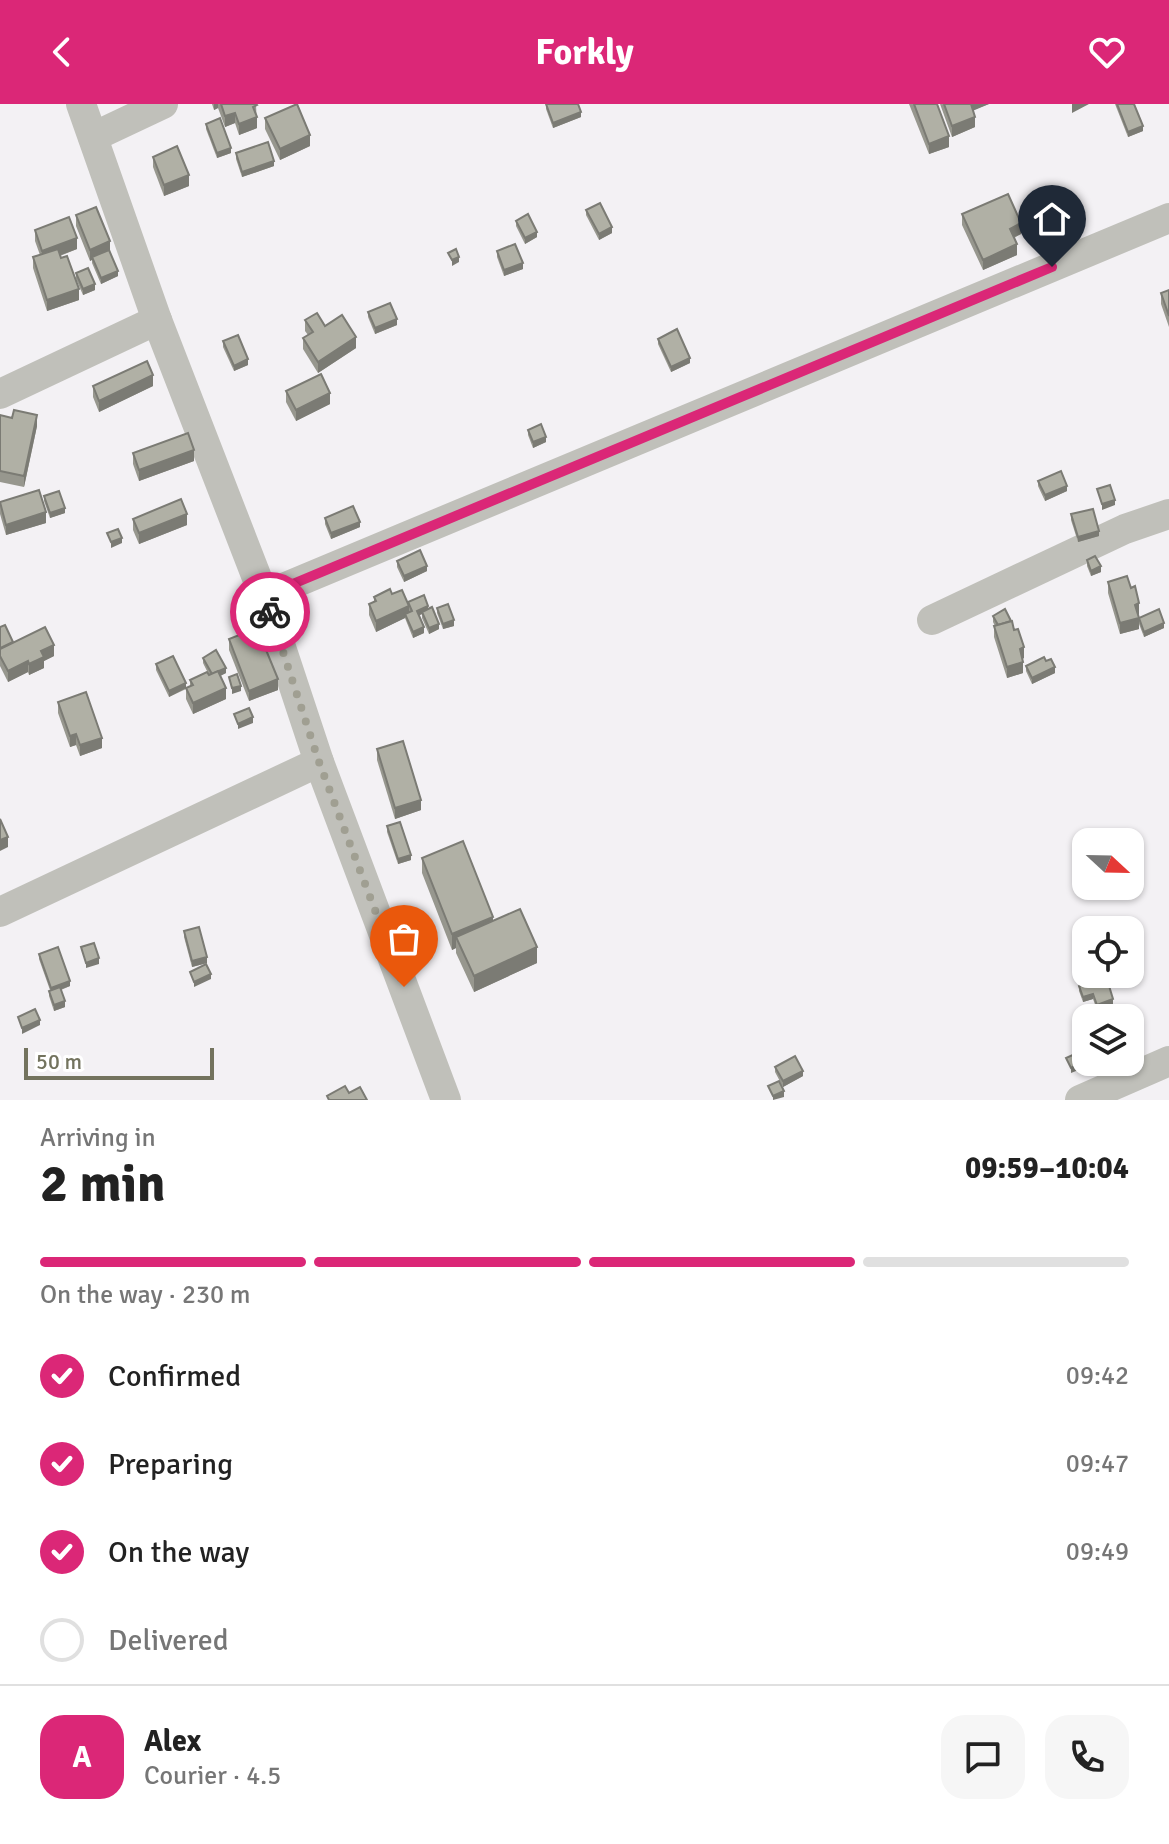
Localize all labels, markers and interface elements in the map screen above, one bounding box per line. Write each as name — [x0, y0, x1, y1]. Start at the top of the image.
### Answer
icon: back — [40, 30, 84, 74]
text: Forkly — [535, 30, 634, 75]
icon: heart — [1085, 30, 1129, 74]
pin — [1018, 185, 1086, 267]
icon: home — [1030, 197, 1074, 241]
courier — [230, 572, 310, 652]
icon: bike — [248, 590, 292, 634]
north arrow — [1072, 828, 1144, 900]
map controls — [1072, 828, 1144, 1076]
pin — [370, 905, 438, 987]
button: locate — [1072, 916, 1144, 988]
icon: bag — [382, 917, 426, 961]
button: layers — [1072, 1004, 1144, 1076]
scale bar — [24, 1044, 214, 1080]
text: 50 m — [36, 1048, 82, 1075]
text: Arriving in — [40, 1122, 156, 1154]
text: 09:59–10:04 — [965, 1150, 1129, 1187]
text: 2 min — [40, 1152, 166, 1216]
text: On the way · 230 m — [40, 1279, 250, 1311]
icon: check — [40, 1354, 84, 1398]
text: Confirmed — [108, 1358, 241, 1395]
text: 09:42 — [1066, 1360, 1129, 1392]
icon: check — [40, 1442, 84, 1486]
text: Preparing — [108, 1446, 233, 1483]
text: 09:47 — [1066, 1448, 1129, 1480]
icon: check — [40, 1530, 84, 1574]
text: On the way — [108, 1534, 249, 1571]
text: 09:49 — [1066, 1536, 1129, 1568]
text: Delivered — [108, 1622, 229, 1659]
button: chat — [941, 1715, 1025, 1799]
button: phone — [1045, 1715, 1129, 1799]
text: Alex — [144, 1723, 201, 1760]
text: A — [72, 1739, 92, 1776]
text: Courier · 4.5 — [144, 1760, 281, 1792]

